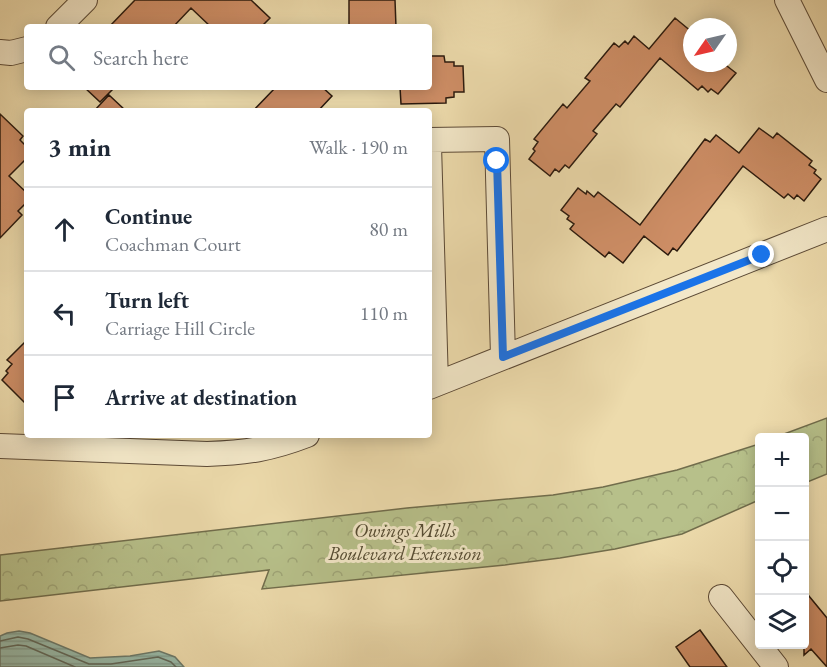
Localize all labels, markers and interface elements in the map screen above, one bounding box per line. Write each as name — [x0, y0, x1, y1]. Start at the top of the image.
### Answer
north arrow — [683, 18, 737, 72]
search box — [24, 24, 432, 90]
icon: search — [45, 41, 78, 74]
text: Search here — [93, 43, 188, 72]
text: 3 min — [48, 130, 111, 164]
text: Walk · 190 m — [309, 134, 408, 160]
route start — [483, 147, 509, 173]
text: Continue — [105, 202, 192, 231]
icon: ahead — [48, 213, 81, 246]
text: 80 m — [369, 216, 408, 242]
text: Coachman Court — [105, 231, 241, 257]
route end — [748, 241, 774, 267]
text: Turn left — [105, 286, 189, 315]
icon: left — [48, 297, 81, 330]
text: 110 m — [360, 300, 408, 326]
text: Carriage Hill Circle — [105, 315, 255, 341]
icon: arrive — [48, 381, 81, 414]
text: Arrive at destination — [105, 383, 297, 412]
map controls — [755, 433, 809, 649]
button: + — [755, 433, 809, 487]
button: − — [755, 487, 809, 541]
park label: Owings Mills Boulevard Extension — [327, 517, 482, 566]
button: locate — [755, 541, 809, 595]
button: layers — [755, 595, 809, 649]

